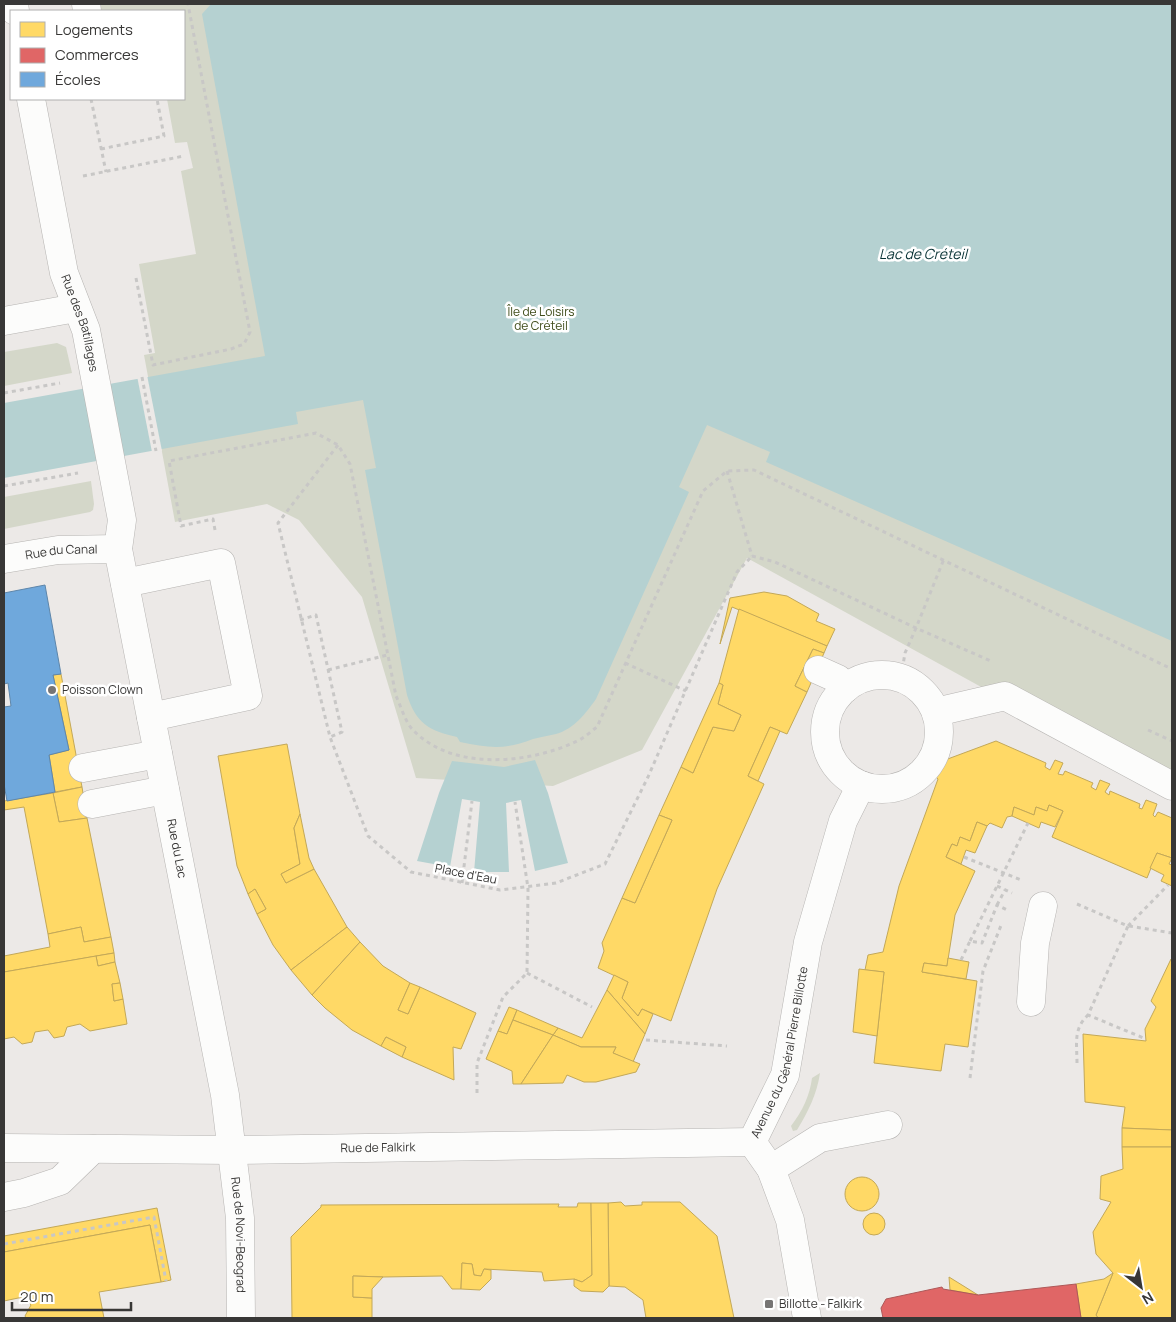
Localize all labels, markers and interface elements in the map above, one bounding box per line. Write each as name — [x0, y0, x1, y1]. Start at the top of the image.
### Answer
legend — [10, 10, 185, 100]
text: Logements — [55, 19, 133, 40]
text: Commerces — [55, 44, 139, 65]
text: Écoles — [55, 69, 101, 90]
water label: Lac de Créteil — [879, 244, 969, 263]
street label: Rue des Batillages — [57, 272, 103, 373]
park label: Île de Loisirs de Créteil — [506, 303, 575, 334]
street label: Rue du Canal — [24, 540, 98, 563]
place label: Poisson Clown — [62, 681, 143, 698]
marker: Poisson Clown — [46, 684, 58, 696]
street label: Rue du Lac — [163, 817, 191, 880]
street label: Place d'Eau — [434, 859, 499, 888]
street label: Avenue du Général Pierre Billotte — [746, 965, 812, 1141]
street label: Rue de Falkirk — [340, 1138, 417, 1156]
street label: Rue de Novi-Beograd — [227, 1176, 250, 1293]
north arrow — [1116, 1262, 1166, 1312]
scale bar — [12, 1280, 131, 1312]
text: 20 m — [20, 1286, 53, 1307]
text: N — [1139, 1288, 1157, 1309]
place label: Billotte - Falkirk — [779, 1295, 863, 1312]
marker: Billotte - Falkirk — [763, 1298, 775, 1310]

